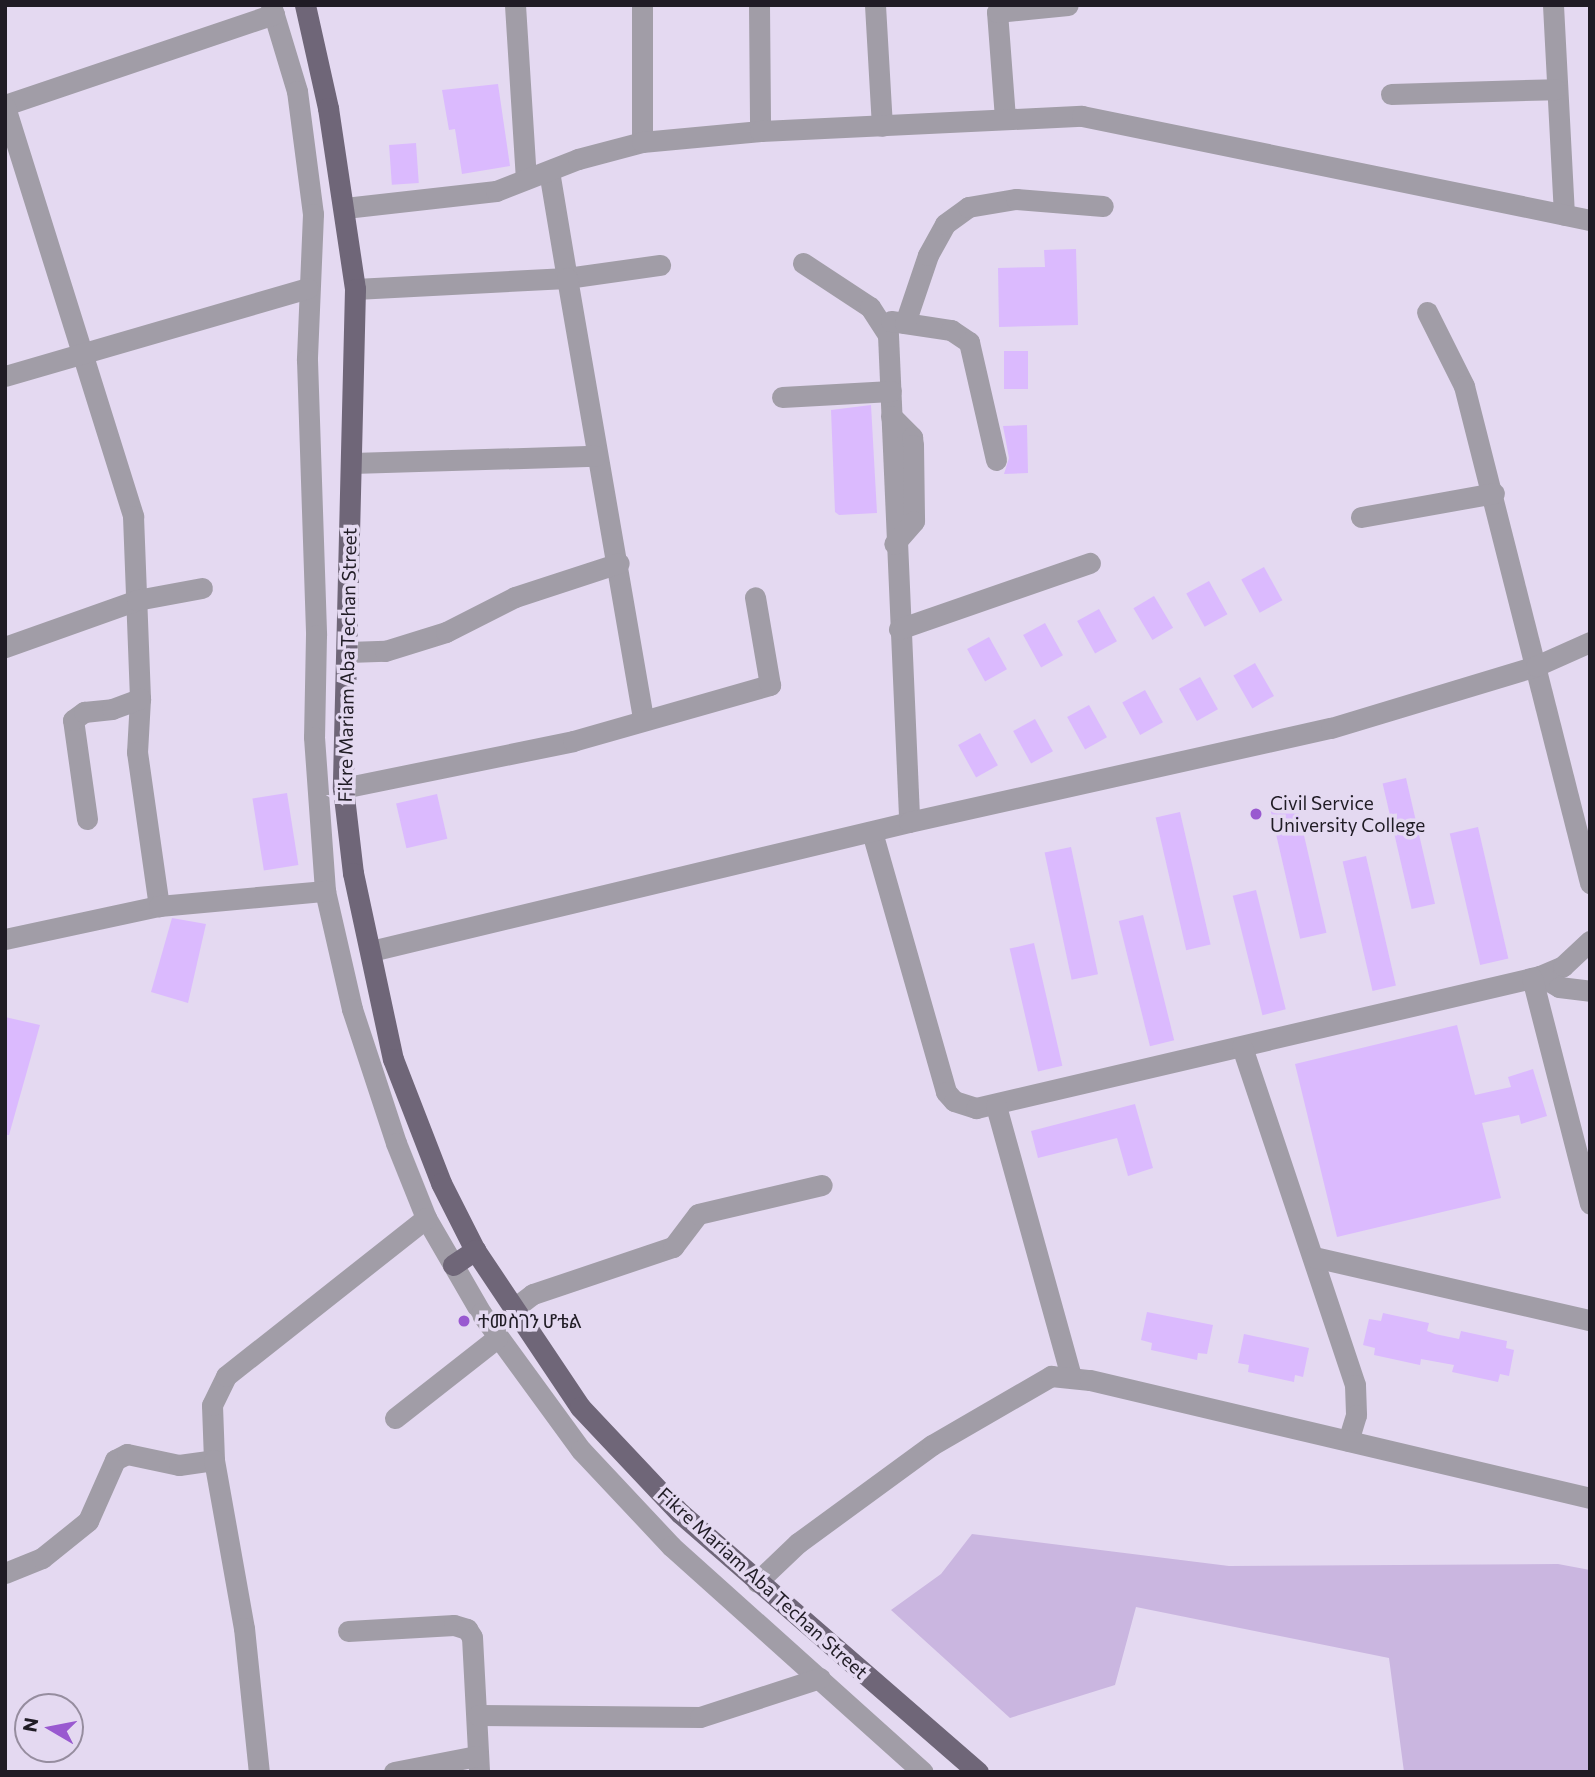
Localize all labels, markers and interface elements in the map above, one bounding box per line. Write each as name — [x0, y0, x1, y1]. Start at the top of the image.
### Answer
street label: Fikre Mariam Aba Techan Street — [333, 527, 361, 803]
place label: Civil Service University College — [1270, 792, 1425, 836]
marker: Civil Service University College — [1248, 806, 1264, 822]
place label: ተመስገን ሆቴል — [478, 1310, 582, 1332]
marker: ተመስገን ሆቴል — [456, 1313, 472, 1329]
street label: Fikre Mariam Aba Techan Street — [653, 1483, 873, 1683]
north arrow — [14, 1693, 84, 1763]
text: N — [17, 1716, 42, 1734]

